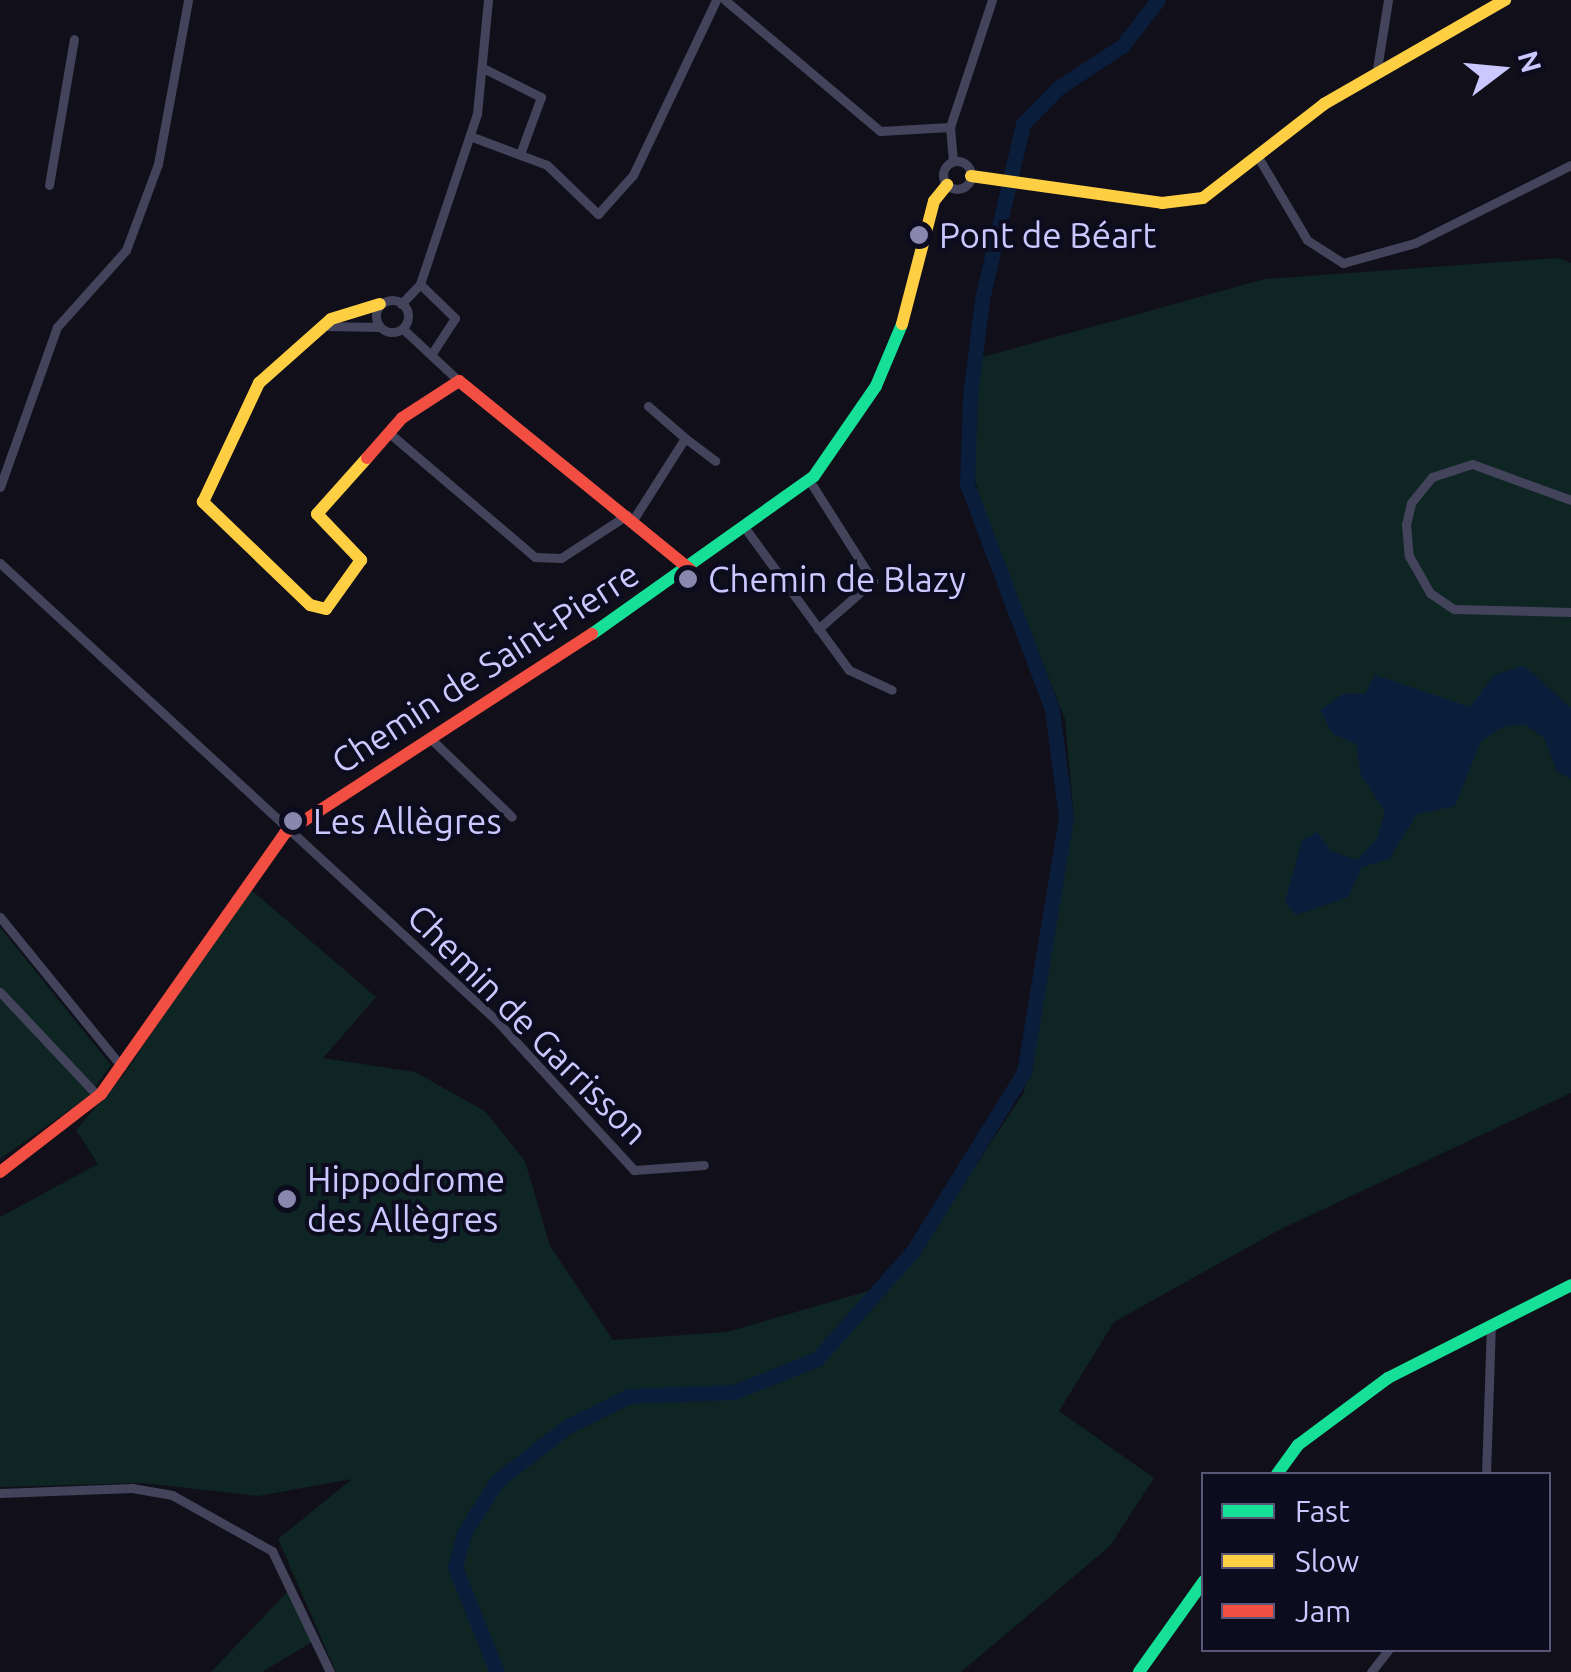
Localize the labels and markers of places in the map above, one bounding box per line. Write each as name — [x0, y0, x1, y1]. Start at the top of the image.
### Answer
place label: Pont de Béart — [939, 214, 1156, 256]
marker: Pont de Béart — [908, 224, 930, 246]
place label: Chemin de Blazy — [708, 558, 966, 600]
marker: Chemin de Blazy — [677, 568, 699, 590]
place label: Les Allègres — [313, 800, 502, 842]
marker: Les Allègres — [282, 810, 304, 832]
place label: Hippodrome des Allègres — [307, 1158, 505, 1240]
marker: Hippodrome des Allègres — [276, 1188, 298, 1210]

